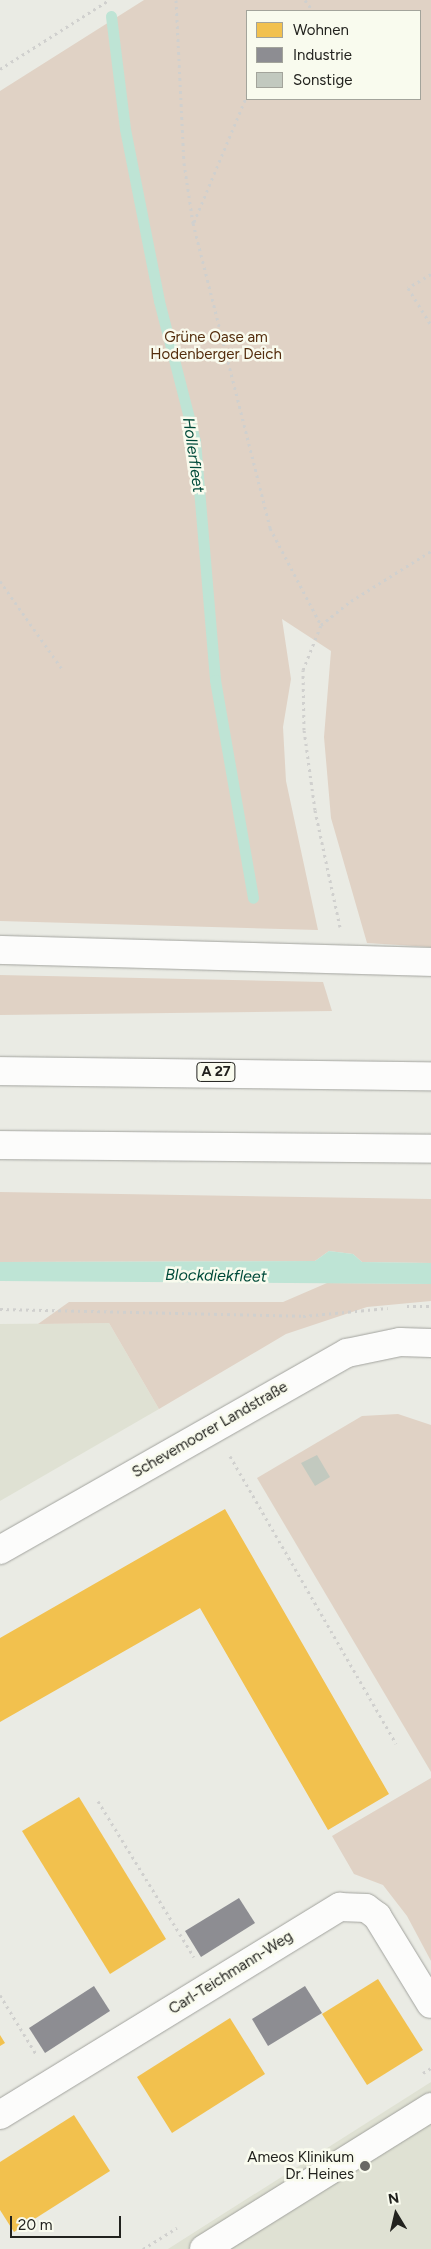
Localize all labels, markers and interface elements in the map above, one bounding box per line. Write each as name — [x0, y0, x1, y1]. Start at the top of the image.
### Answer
legend — [246, 10, 421, 100]
text: Wohnen — [293, 21, 349, 39]
text: Industrie — [293, 46, 352, 64]
text: Sonstige — [293, 71, 352, 89]
park label: Grüne Oase am Hodenberger Deich — [150, 328, 282, 363]
water label: Hollerfleet — [178, 416, 208, 494]
road number: A 27 — [196, 1060, 236, 1084]
water label: Blockdiekfleet — [165, 1266, 267, 1286]
street label: Schevemoorer Landstraße — [129, 1378, 291, 1482]
street label: Carl-Teichmann-Weg — [166, 1928, 296, 2018]
place label: Ameos Klinikum Dr. Heines — [247, 2148, 354, 2183]
marker: Ameos Klinikum Dr. Heines — [358, 2159, 372, 2173]
north arrow — [371, 2189, 421, 2239]
text: N — [387, 2189, 400, 2208]
scale bar — [12, 2206, 124, 2238]
text: 20 m — [18, 2216, 52, 2234]

